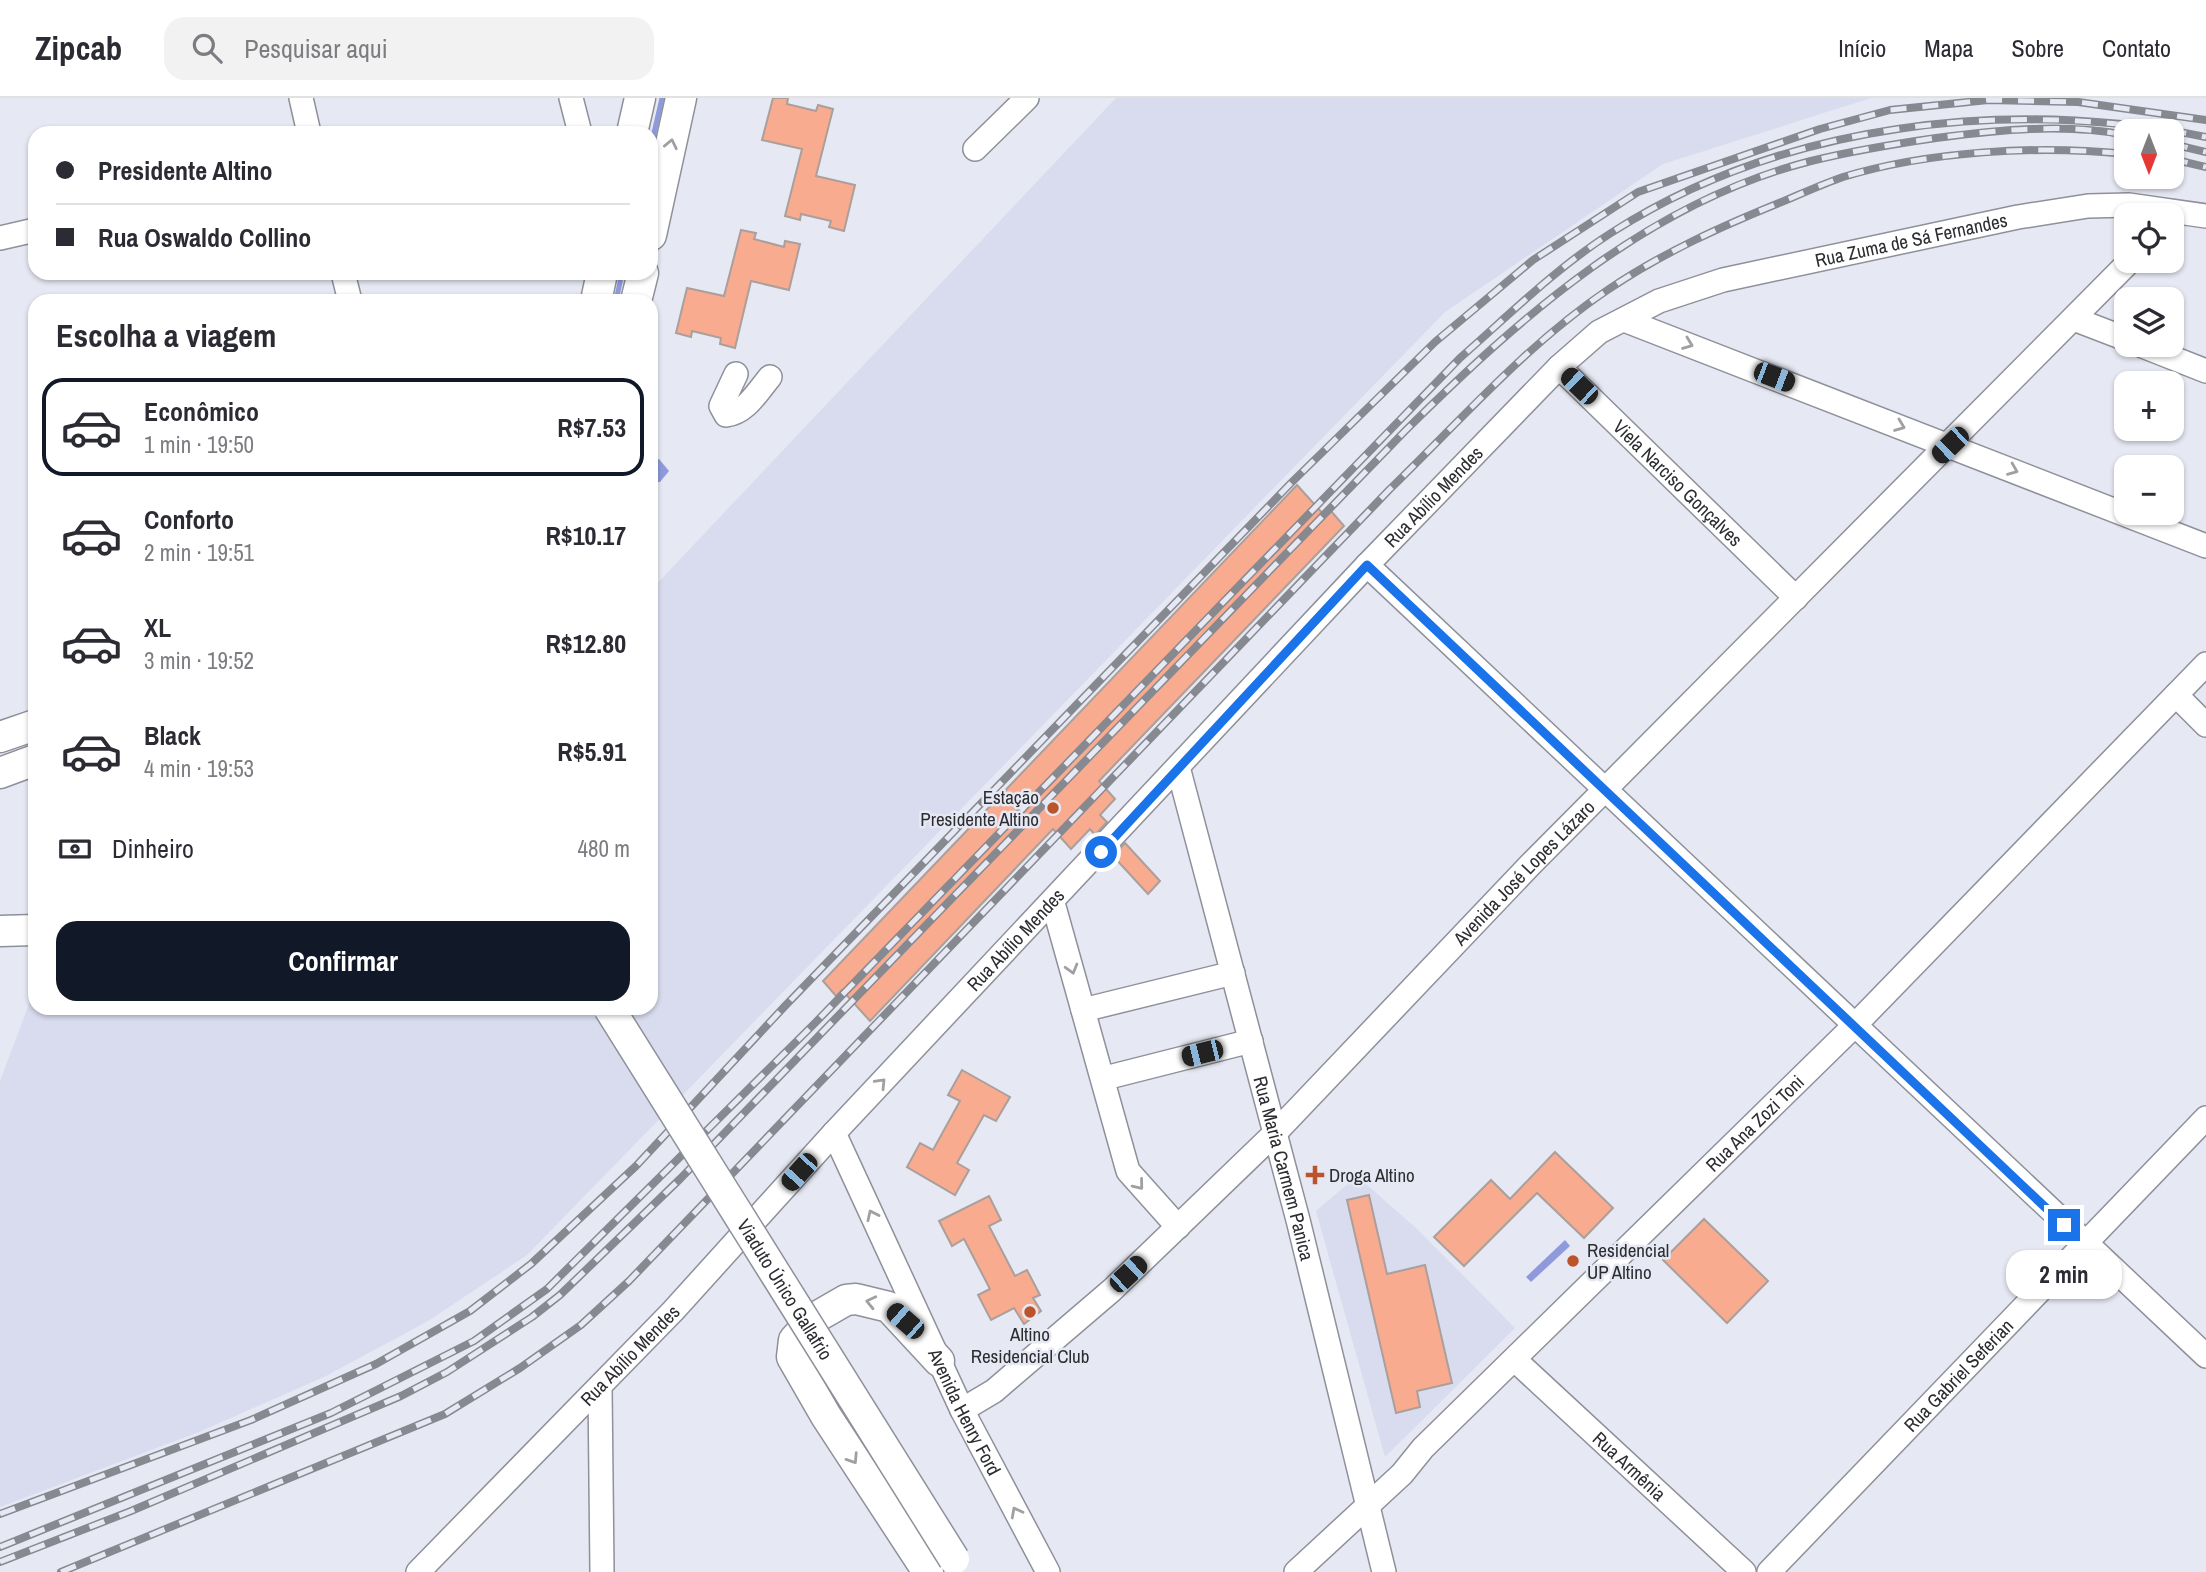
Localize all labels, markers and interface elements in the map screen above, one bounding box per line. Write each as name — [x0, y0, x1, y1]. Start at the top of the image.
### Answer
search box — [164, 17, 654, 80]
text: Zipcab — [35, 26, 122, 70]
icon: search — [188, 29, 226, 67]
text: Pesquisar aqui — [244, 31, 388, 66]
text: Início — [1838, 32, 1886, 64]
text: Mapa — [1924, 32, 1974, 64]
text: Sobre — [2012, 32, 2064, 64]
text: Contato — [2102, 32, 2171, 64]
north arrow — [2114, 119, 2184, 189]
map controls — [2114, 119, 2184, 525]
one-way arrow — [662, 138, 677, 150]
text: Presidente Altino — [98, 153, 273, 188]
button: locate — [2114, 203, 2184, 273]
street label: Rua Zuma de Sá Fernandes — [1813, 207, 2010, 273]
text: Rua Oswaldo Collino — [98, 220, 311, 255]
button: layers — [2114, 287, 2184, 357]
text: Escolha a viagem — [56, 314, 276, 357]
one-way arrow — [1681, 336, 1693, 350]
car — [1751, 360, 1798, 394]
car — [1557, 364, 1602, 408]
button: + — [2114, 371, 2184, 441]
text: Econômico — [144, 394, 259, 429]
icon: car — [60, 396, 123, 459]
text: R$7.53 — [557, 410, 626, 445]
street label: Viela Narciso Gonçalves — [1607, 414, 1748, 552]
one-way arrow — [1894, 417, 1906, 431]
car — [1928, 423, 1973, 467]
text: 1 min · 19:50 — [144, 429, 254, 460]
street label: Rua Abílio Mendes — [1378, 440, 1489, 553]
button: − — [2114, 455, 2184, 525]
one-way arrow — [2007, 462, 2019, 476]
text: Conforto — [144, 502, 234, 537]
icon: car — [60, 504, 123, 567]
text: R$10.17 — [545, 518, 626, 553]
text: 2 min · 19:51 — [144, 537, 254, 568]
text: XL — [144, 610, 171, 645]
icon: car — [60, 612, 123, 675]
text: R$12.80 — [545, 626, 626, 661]
text: 3 min · 19:52 — [144, 645, 254, 676]
text: Black — [144, 718, 201, 753]
icon: car — [60, 720, 123, 783]
text: R$5.91 — [557, 734, 626, 769]
text: 4 min · 19:53 — [144, 753, 254, 784]
place label: Estação Presidente Altino — [920, 784, 1039, 832]
street label: Avenida José Lopes Lázaro — [1447, 794, 1600, 952]
marker: Estação Presidente Altino — [1045, 800, 1061, 816]
icon: cash — [56, 830, 94, 868]
text: Dinheiro — [112, 831, 194, 866]
text: 480 m — [578, 833, 630, 864]
route start — [1085, 836, 1117, 868]
street label: Rua Abílio Mendes — [961, 883, 1070, 997]
button: Confirmar — [56, 921, 630, 1001]
one-way arrow — [1063, 963, 1078, 975]
car — [1180, 1038, 1225, 1068]
street label: Rua Ana Zozi Toni — [1700, 1069, 1810, 1177]
street label: Rua Maria Carmem Panica — [1247, 1073, 1321, 1263]
one-way arrow — [873, 1078, 886, 1091]
car — [778, 1149, 821, 1195]
place label: Droga Altino — [1329, 1162, 1415, 1188]
marker: Droga Altino — [1307, 1167, 1323, 1183]
one-way arrow — [1131, 1177, 1144, 1189]
route end — [2048, 1209, 2080, 1241]
one-way arrow — [866, 1210, 880, 1222]
street label: Viaduto Único Gallafrio — [731, 1214, 839, 1365]
place label: Residencial UP Altino — [1587, 1237, 1669, 1285]
callout: 2 min — [2006, 1250, 2122, 1298]
car — [1106, 1252, 1151, 1296]
marker: Residencial UP Altino — [1565, 1253, 1581, 1269]
text: 2 min — [2039, 1259, 2089, 1290]
one-way arrow — [865, 1296, 877, 1310]
street label: Rua Abílio Mendes — [574, 1299, 685, 1411]
car — [883, 1299, 928, 1343]
marker: Altino Residencial Club — [1022, 1304, 1038, 1320]
street label: Rua Gabriel Seferian — [1898, 1313, 2019, 1437]
place label: Altino Residencial Club — [971, 1321, 1089, 1369]
street label: Avenida Henry Ford — [922, 1343, 1007, 1480]
street label: Rua Armênia — [1587, 1426, 1672, 1507]
one-way arrow — [845, 1451, 858, 1464]
one-way arrow — [1011, 1507, 1024, 1519]

